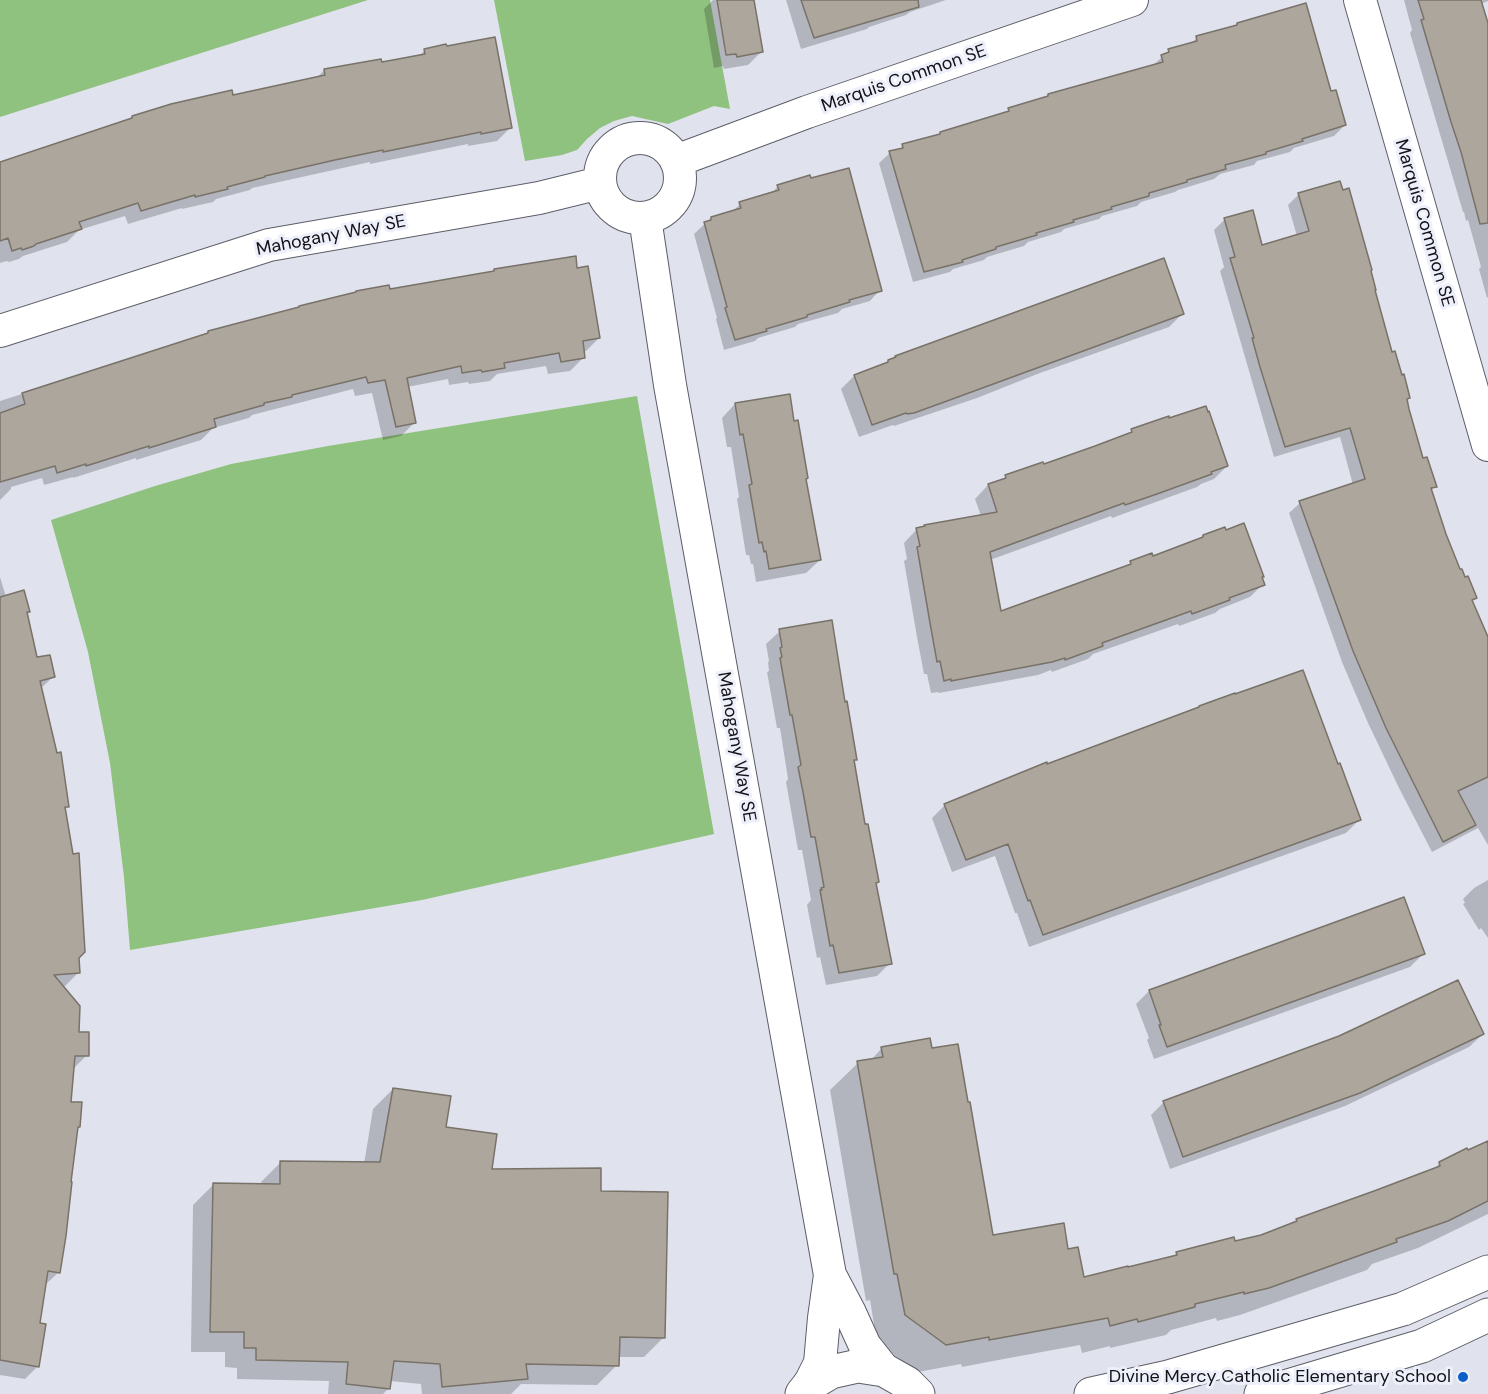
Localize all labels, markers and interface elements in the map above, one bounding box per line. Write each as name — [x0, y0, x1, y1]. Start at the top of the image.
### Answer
street label: Marquis Common SE — [819, 41, 989, 117]
street label: Marquis Common SE — [1390, 137, 1458, 309]
street label: Mahogany Way SE — [254, 211, 408, 261]
street label: Mahogany Way SE — [712, 670, 760, 824]
place label: Divine Mercy Catholic Elementary School — [1109, 1366, 1451, 1388]
marker: Divine Mercy Catholic Elementary School — [1456, 1370, 1470, 1384]

